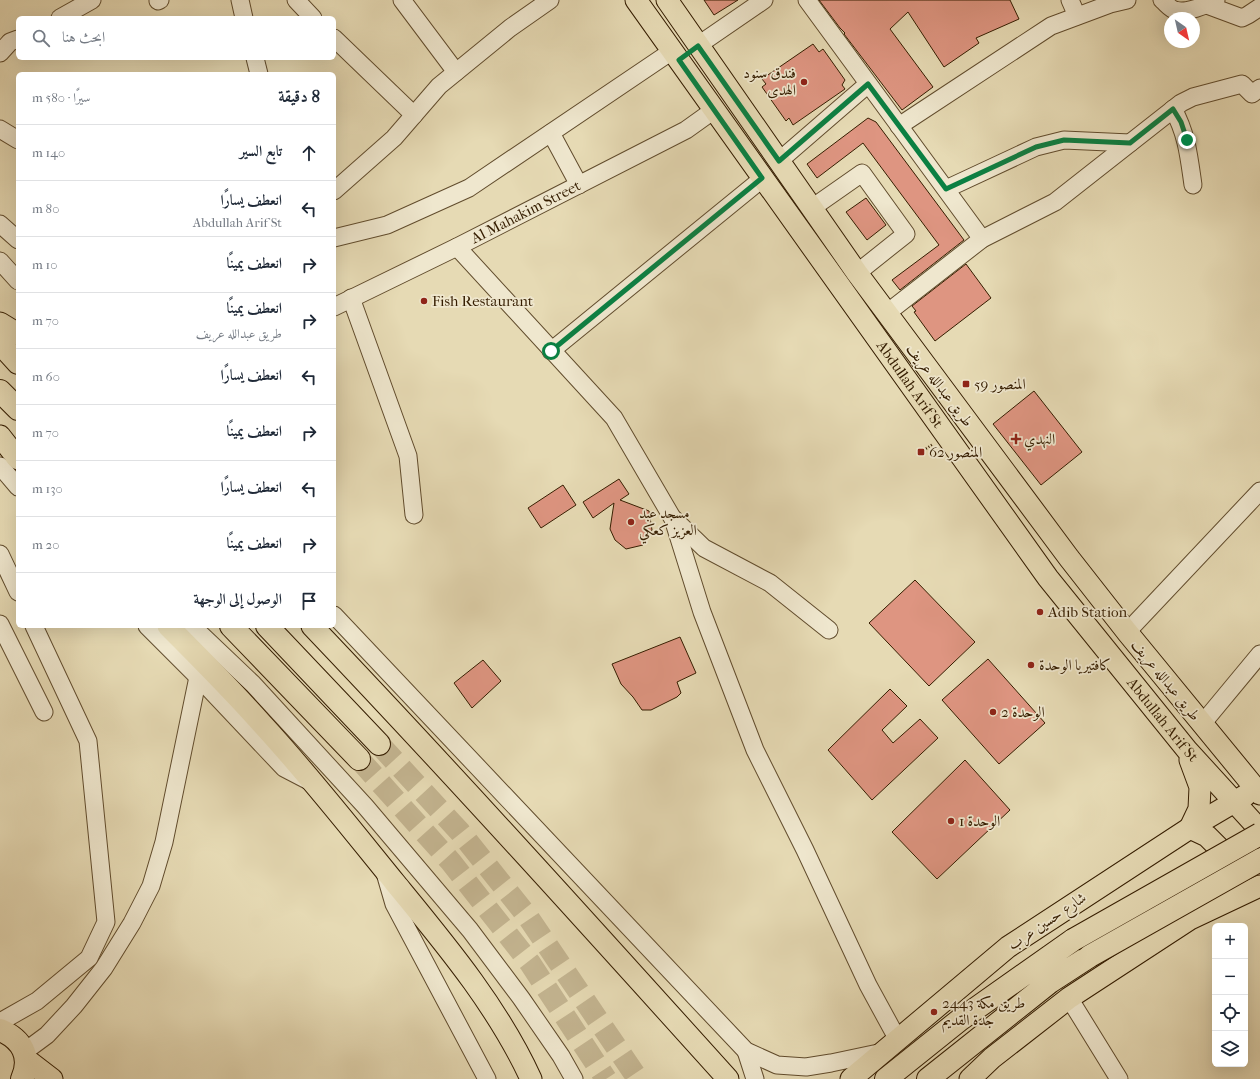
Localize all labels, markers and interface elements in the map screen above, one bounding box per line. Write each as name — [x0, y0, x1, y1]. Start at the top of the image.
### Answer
north arrow — [1164, 12, 1200, 48]
search box — [16, 16, 336, 60]
icon: search — [30, 27, 52, 49]
text: ابحث هنا — [62, 28, 105, 46]
place label: فندق سنود الهدى — [743, 64, 796, 99]
marker: فندق سنود الهدى — [799, 77, 809, 87]
text: 8 دقيقة — [278, 86, 320, 106]
text: سيرًا · 580 m — [32, 90, 90, 105]
route end — [1178, 131, 1196, 149]
text: تابع السير — [240, 142, 282, 160]
icon: ahead — [298, 142, 320, 164]
text: 140 m — [32, 145, 65, 160]
street label: Al Mahakim Street — [467, 176, 584, 248]
text: انعطف يسارًا — [221, 191, 282, 209]
icon: left — [298, 198, 320, 220]
text: 80 m — [32, 201, 59, 216]
text: Abdullah Arif St — [193, 215, 282, 230]
text: انعطف يمينًا — [227, 254, 282, 272]
icon: right — [298, 254, 320, 276]
text: 10 m — [32, 257, 57, 272]
place label: Fish Restaurant — [432, 292, 534, 310]
marker: Fish Restaurant — [419, 296, 429, 306]
text: انعطف يمينًا — [227, 299, 282, 317]
icon: right — [298, 310, 320, 332]
text: 70 m — [32, 313, 59, 328]
text: طريق عبدالله عريف — [196, 326, 282, 341]
street label: Abdullah Arif St — [872, 336, 948, 432]
street label: طريق عبدالله عريف — [901, 340, 977, 431]
route start — [542, 342, 560, 360]
text: انعطف يسارًا — [221, 366, 282, 384]
icon: left — [298, 366, 320, 388]
text: 60 m — [32, 369, 60, 384]
place label: المنصور 59 — [974, 375, 1026, 393]
marker: المنصور 59 — [961, 379, 971, 389]
text: انعطف يمينًا — [227, 422, 282, 440]
icon: right — [298, 422, 320, 444]
text: 70 m — [32, 425, 59, 440]
place label: النهدي — [1024, 430, 1055, 451]
marker: النهدي — [1011, 434, 1021, 444]
place label: المنصور 62 — [929, 443, 982, 461]
marker: المنصور 62 — [916, 447, 926, 457]
text: انعطف يسارًا — [221, 478, 282, 496]
icon: left — [298, 478, 320, 500]
text: 130 m — [32, 481, 63, 496]
place label: مسجد عبد العزيز كعكي — [639, 504, 697, 544]
marker: مسجد عبد العزيز كعكي — [626, 517, 636, 527]
text: انعطف يمينًا — [227, 534, 282, 552]
icon: right — [298, 534, 320, 556]
text: 20 m — [32, 537, 59, 552]
text: الوصول إلى الوجهة — [193, 590, 282, 608]
icon: arrive — [298, 590, 320, 612]
place label: Adib Station — [1047, 603, 1128, 621]
marker: Adib Station — [1035, 607, 1045, 617]
street label: طريق عبدالله عريف — [1126, 636, 1204, 726]
place label: كافتيريا الوحدة — [1039, 656, 1111, 674]
marker: كافتيريا الوحدة — [1026, 660, 1036, 670]
street label: Abdullah Arif St — [1123, 673, 1203, 766]
place label: الوحدة 2 — [1001, 703, 1045, 721]
marker: الوحدة 2 — [988, 707, 998, 717]
place label: الوحدة 1 — [959, 812, 1000, 830]
marker: الوحدة 1 — [946, 816, 956, 826]
street label: شارع حسين عرب — [1005, 888, 1092, 957]
map controls — [1212, 923, 1248, 1067]
button: + — [1212, 923, 1248, 959]
button: − — [1212, 959, 1248, 995]
place label: 2443 طريق مكة جدة القديم — [942, 994, 1025, 1033]
button: locate — [1212, 995, 1248, 1031]
marker: 2443 طريق مكة جدة القديم — [929, 1007, 939, 1017]
button: layers — [1212, 1031, 1248, 1067]

